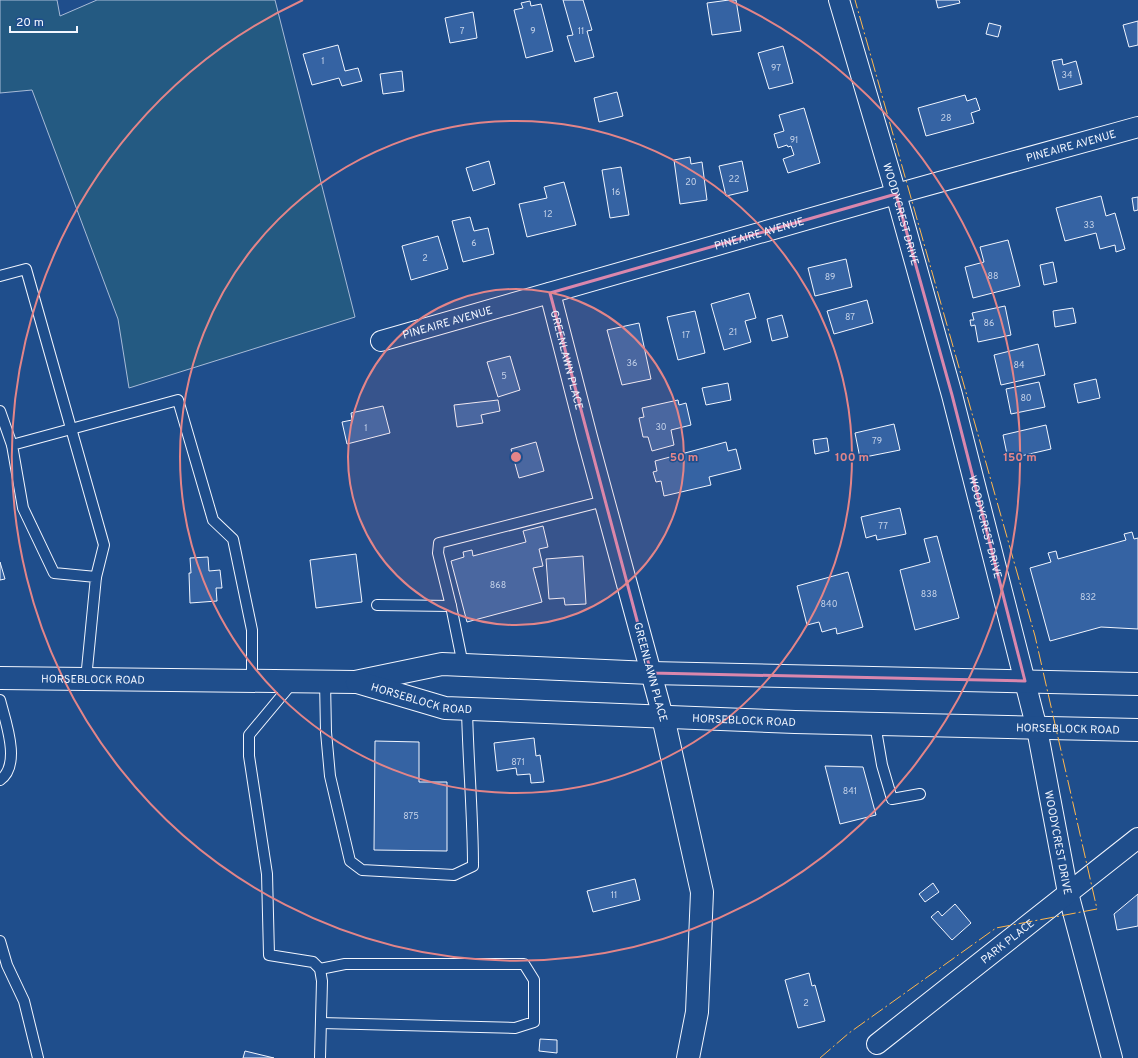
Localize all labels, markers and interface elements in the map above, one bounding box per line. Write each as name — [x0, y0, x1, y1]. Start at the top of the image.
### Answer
scale bar — [10, 8, 77, 34]
text: 20 m — [16, 15, 44, 31]
house number: 7 — [460, 26, 465, 37]
house number: 9 — [530, 26, 536, 37]
house number: 11 — [578, 26, 584, 37]
house number: 1 — [321, 56, 325, 67]
house number: 97 — [771, 63, 781, 74]
house number: 34 — [1061, 70, 1073, 81]
house number: 28 — [940, 113, 952, 124]
street label: PINEAIRE AVENUE — [1025, 127, 1118, 166]
house number: 91 — [790, 135, 798, 146]
street label: WOODYCREST DRIVE — [879, 161, 922, 267]
house number: 22 — [728, 174, 740, 185]
house number: 20 — [685, 177, 697, 188]
house number: 16 — [612, 187, 620, 198]
house number: 12 — [544, 209, 552, 220]
street label: PINEAIRE AVENUE — [713, 215, 806, 254]
house number: 33 — [1084, 220, 1094, 231]
house number: 6 — [471, 238, 477, 249]
house number: 2 — [422, 253, 428, 264]
house number: 88 — [988, 271, 999, 282]
house number: 89 — [825, 272, 835, 283]
street label: PINEAIRE AVENUE — [401, 304, 494, 342]
street label: GREENLAWN PLACE — [547, 309, 586, 411]
house number: 87 — [845, 312, 855, 323]
house number: 86 — [984, 318, 994, 329]
house number: 21 — [729, 327, 737, 338]
house number: 17 — [682, 330, 690, 341]
house number: 36 — [627, 358, 637, 369]
house number: 84 — [1013, 360, 1025, 371]
house number: 5 — [501, 371, 507, 382]
house number: 80 — [1020, 393, 1032, 404]
house number: 30 — [655, 422, 667, 433]
house number: 1 — [364, 423, 368, 434]
house number: 79 — [872, 436, 882, 447]
centre of rings — [509, 450, 523, 464]
text: 50 m — [670, 450, 698, 466]
text: 100 m — [835, 450, 869, 466]
text: 150 m — [1003, 450, 1037, 466]
street label: WOODYCREST DRIVE — [965, 474, 1004, 580]
house number: 77 — [878, 521, 888, 532]
house number: 868 — [490, 580, 506, 591]
house number: 838 — [921, 589, 937, 600]
house number: 832 — [1080, 592, 1096, 603]
house number: 840 — [821, 599, 838, 610]
street label: GREENLAWN PLACE — [630, 621, 670, 724]
street label: HORSEBLOCK ROAD — [41, 672, 145, 688]
street label: HORSEBLOCK ROAD — [369, 681, 472, 717]
street label: HORSEBLOCK ROAD — [692, 712, 796, 730]
street label: HORSEBLOCK ROAD — [1016, 721, 1120, 738]
house number: 871 — [511, 757, 525, 768]
house number: 841 — [843, 786, 857, 797]
street label: WOODYCREST DRIVE — [1041, 789, 1074, 896]
house number: 875 — [403, 811, 419, 822]
house number: 11 — [611, 890, 617, 901]
street label: PARK PLACE — [978, 917, 1037, 967]
house number: 2 — [803, 998, 809, 1009]

